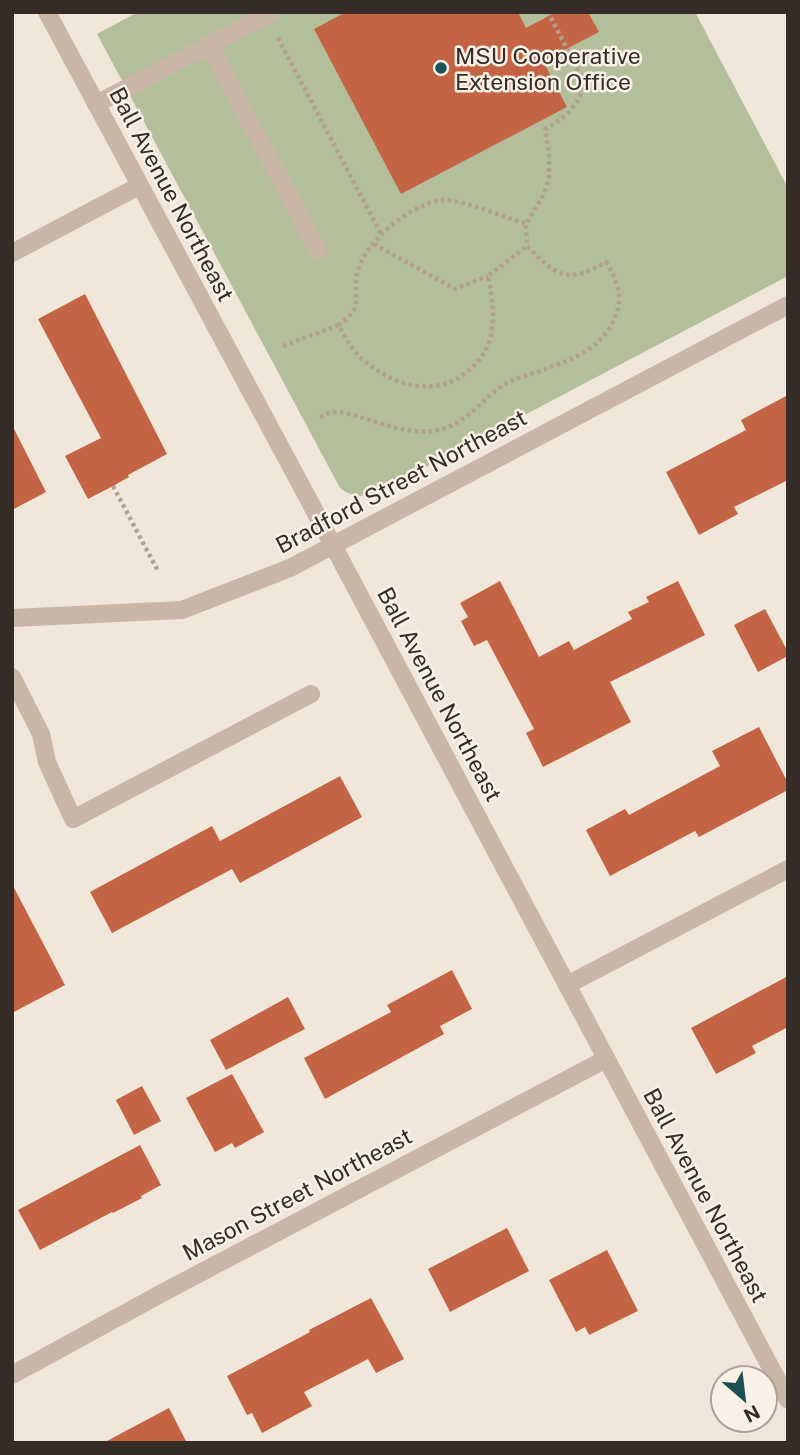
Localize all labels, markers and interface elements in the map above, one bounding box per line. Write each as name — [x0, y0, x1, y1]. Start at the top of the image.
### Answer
place label: MSU Cooperative Extension Office — [455, 42, 641, 95]
marker: MSU Cooperative Extension Office — [433, 60, 449, 76]
street label: Ball Avenue Northeast — [104, 82, 240, 306]
street label: Bradford Street Northeast — [271, 403, 531, 559]
street label: Ball Avenue Northeast — [372, 582, 508, 806]
street label: Ball Avenue Northeast — [638, 1083, 774, 1307]
street label: Mason Street Northeast — [178, 1122, 416, 1266]
north arrow — [709, 1364, 779, 1434]
text: N — [740, 1401, 764, 1427]

